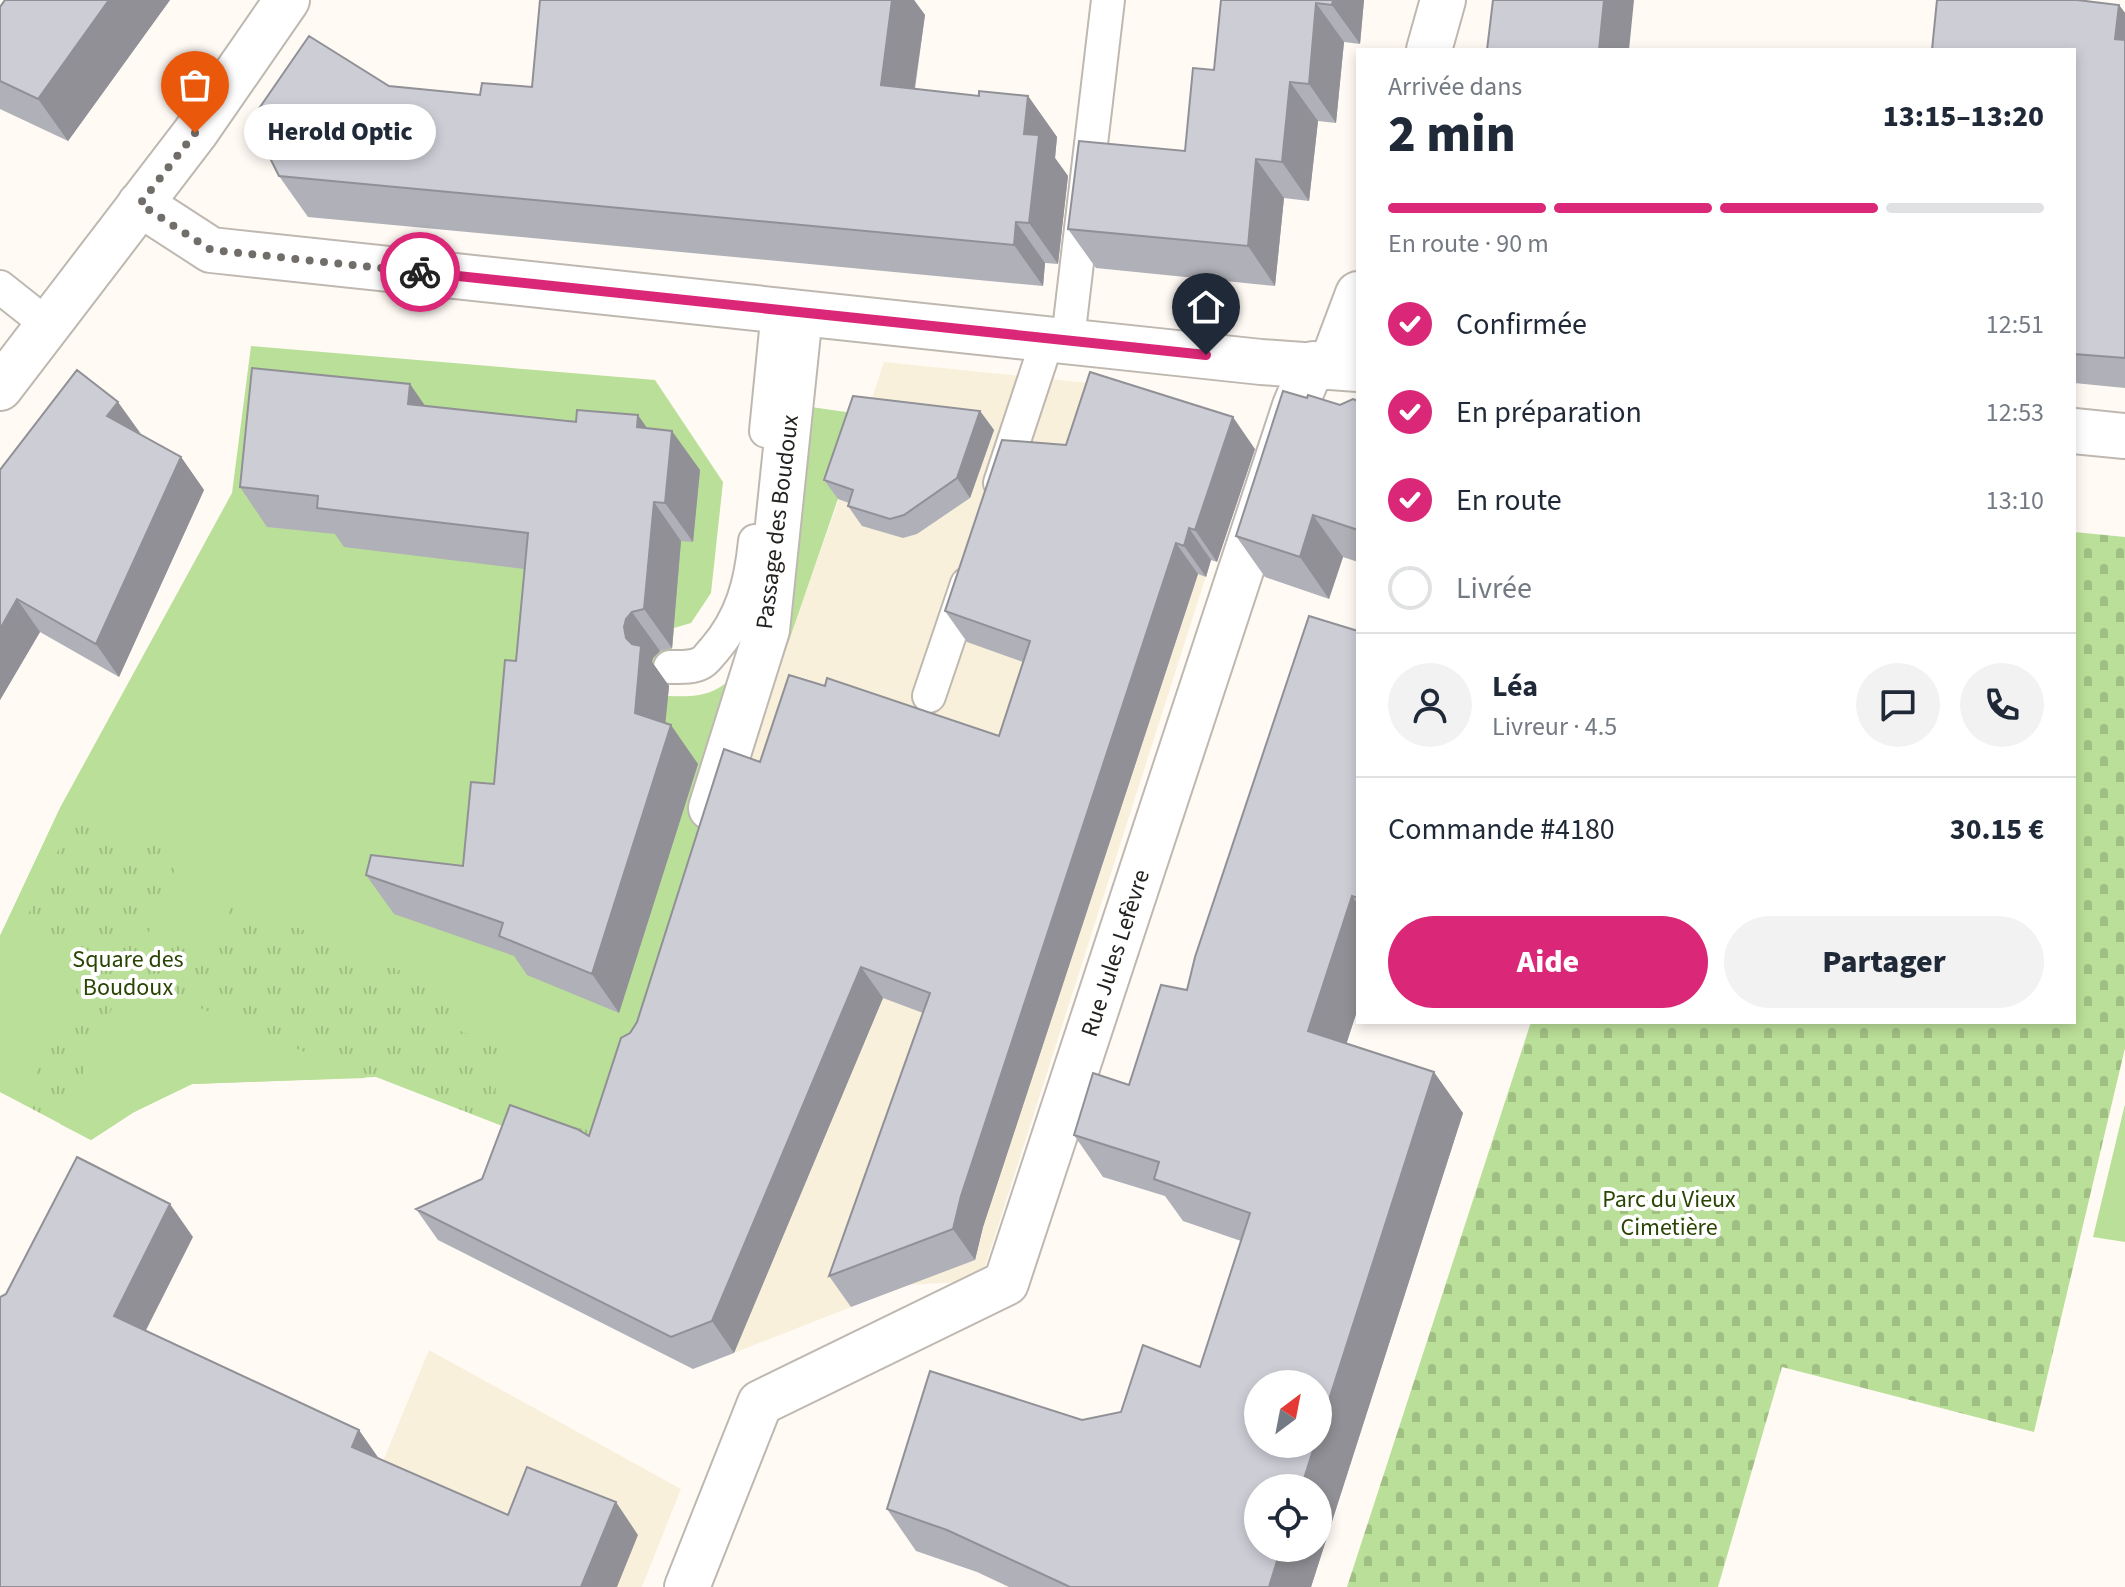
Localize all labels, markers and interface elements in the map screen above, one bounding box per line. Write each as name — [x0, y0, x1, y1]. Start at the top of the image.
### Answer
pin — [161, 51, 229, 133]
icon: bag — [173, 63, 217, 107]
text: Arrivée dans — [1388, 68, 1522, 105]
text: 13:15–13:20 — [1883, 95, 2044, 138]
text: 2 min — [1388, 98, 1516, 172]
callout: Herold Optic — [243, 105, 435, 161]
text: Herold Optic — [267, 113, 413, 150]
text: En route · 90 m — [1388, 225, 1549, 262]
courier — [380, 232, 460, 312]
icon: bike — [398, 250, 442, 294]
pin — [1172, 273, 1240, 355]
icon: home — [1184, 285, 1228, 329]
icon: check — [1388, 302, 1432, 346]
text: Confirmée — [1456, 303, 1587, 346]
text: 12:51 — [1986, 306, 2044, 343]
icon: check — [1388, 390, 1432, 434]
text: En préparation — [1456, 391, 1642, 434]
text: 12:53 — [1986, 394, 2044, 431]
street label: Passage des Boudoux — [747, 413, 808, 631]
icon: check — [1388, 478, 1432, 522]
text: En route — [1456, 479, 1562, 522]
text: 13:10 — [1986, 482, 2044, 519]
text: Livrée — [1456, 567, 1532, 610]
button: person — [1388, 663, 1472, 747]
button: chat — [1856, 663, 1940, 747]
button: phone — [1960, 663, 2044, 747]
text: Léa — [1492, 665, 1538, 708]
text: Livreur · 4.5 — [1492, 708, 1617, 745]
text: Commande #4180 — [1388, 808, 1615, 851]
text: 30.15 € — [1950, 808, 2044, 851]
street label: Rue Jules Lefèvre — [1072, 865, 1159, 1041]
button: Aide — [1388, 916, 1708, 1008]
button: Partager — [1724, 916, 2044, 1008]
park label: Square des Boudoux — [72, 942, 184, 1005]
park label: Parc du Vieux Cimetière — [1602, 1182, 1736, 1245]
north arrow — [1244, 1370, 1332, 1458]
map controls — [1244, 1370, 1332, 1562]
button: locate — [1244, 1474, 1332, 1562]

